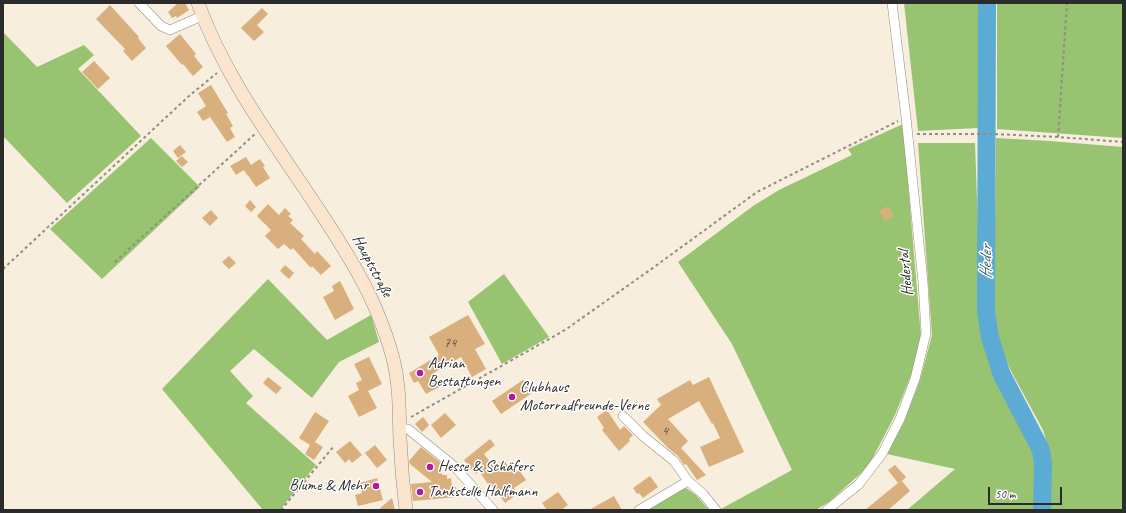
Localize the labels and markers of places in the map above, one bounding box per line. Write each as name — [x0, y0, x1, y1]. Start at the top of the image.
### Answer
place label: Adrian Bestattungen — [428, 354, 500, 392]
marker: Adrian Bestattungen — [415, 368, 425, 378]
place label: Clubhaus Motorradfreunde-Verne — [520, 378, 649, 416]
marker: Clubhaus Motorradfreunde-Verne — [507, 392, 517, 402]
place label: Hesse & Schäfers — [438, 457, 534, 477]
marker: Hesse & Schäfers — [425, 462, 435, 472]
place label: Blume & Mehr — [289, 476, 368, 496]
marker: Blume & Mehr — [371, 481, 381, 491]
place label: Tankstelle Halfmann — [428, 482, 537, 502]
marker: Tankstelle Halfmann — [415, 487, 425, 497]

